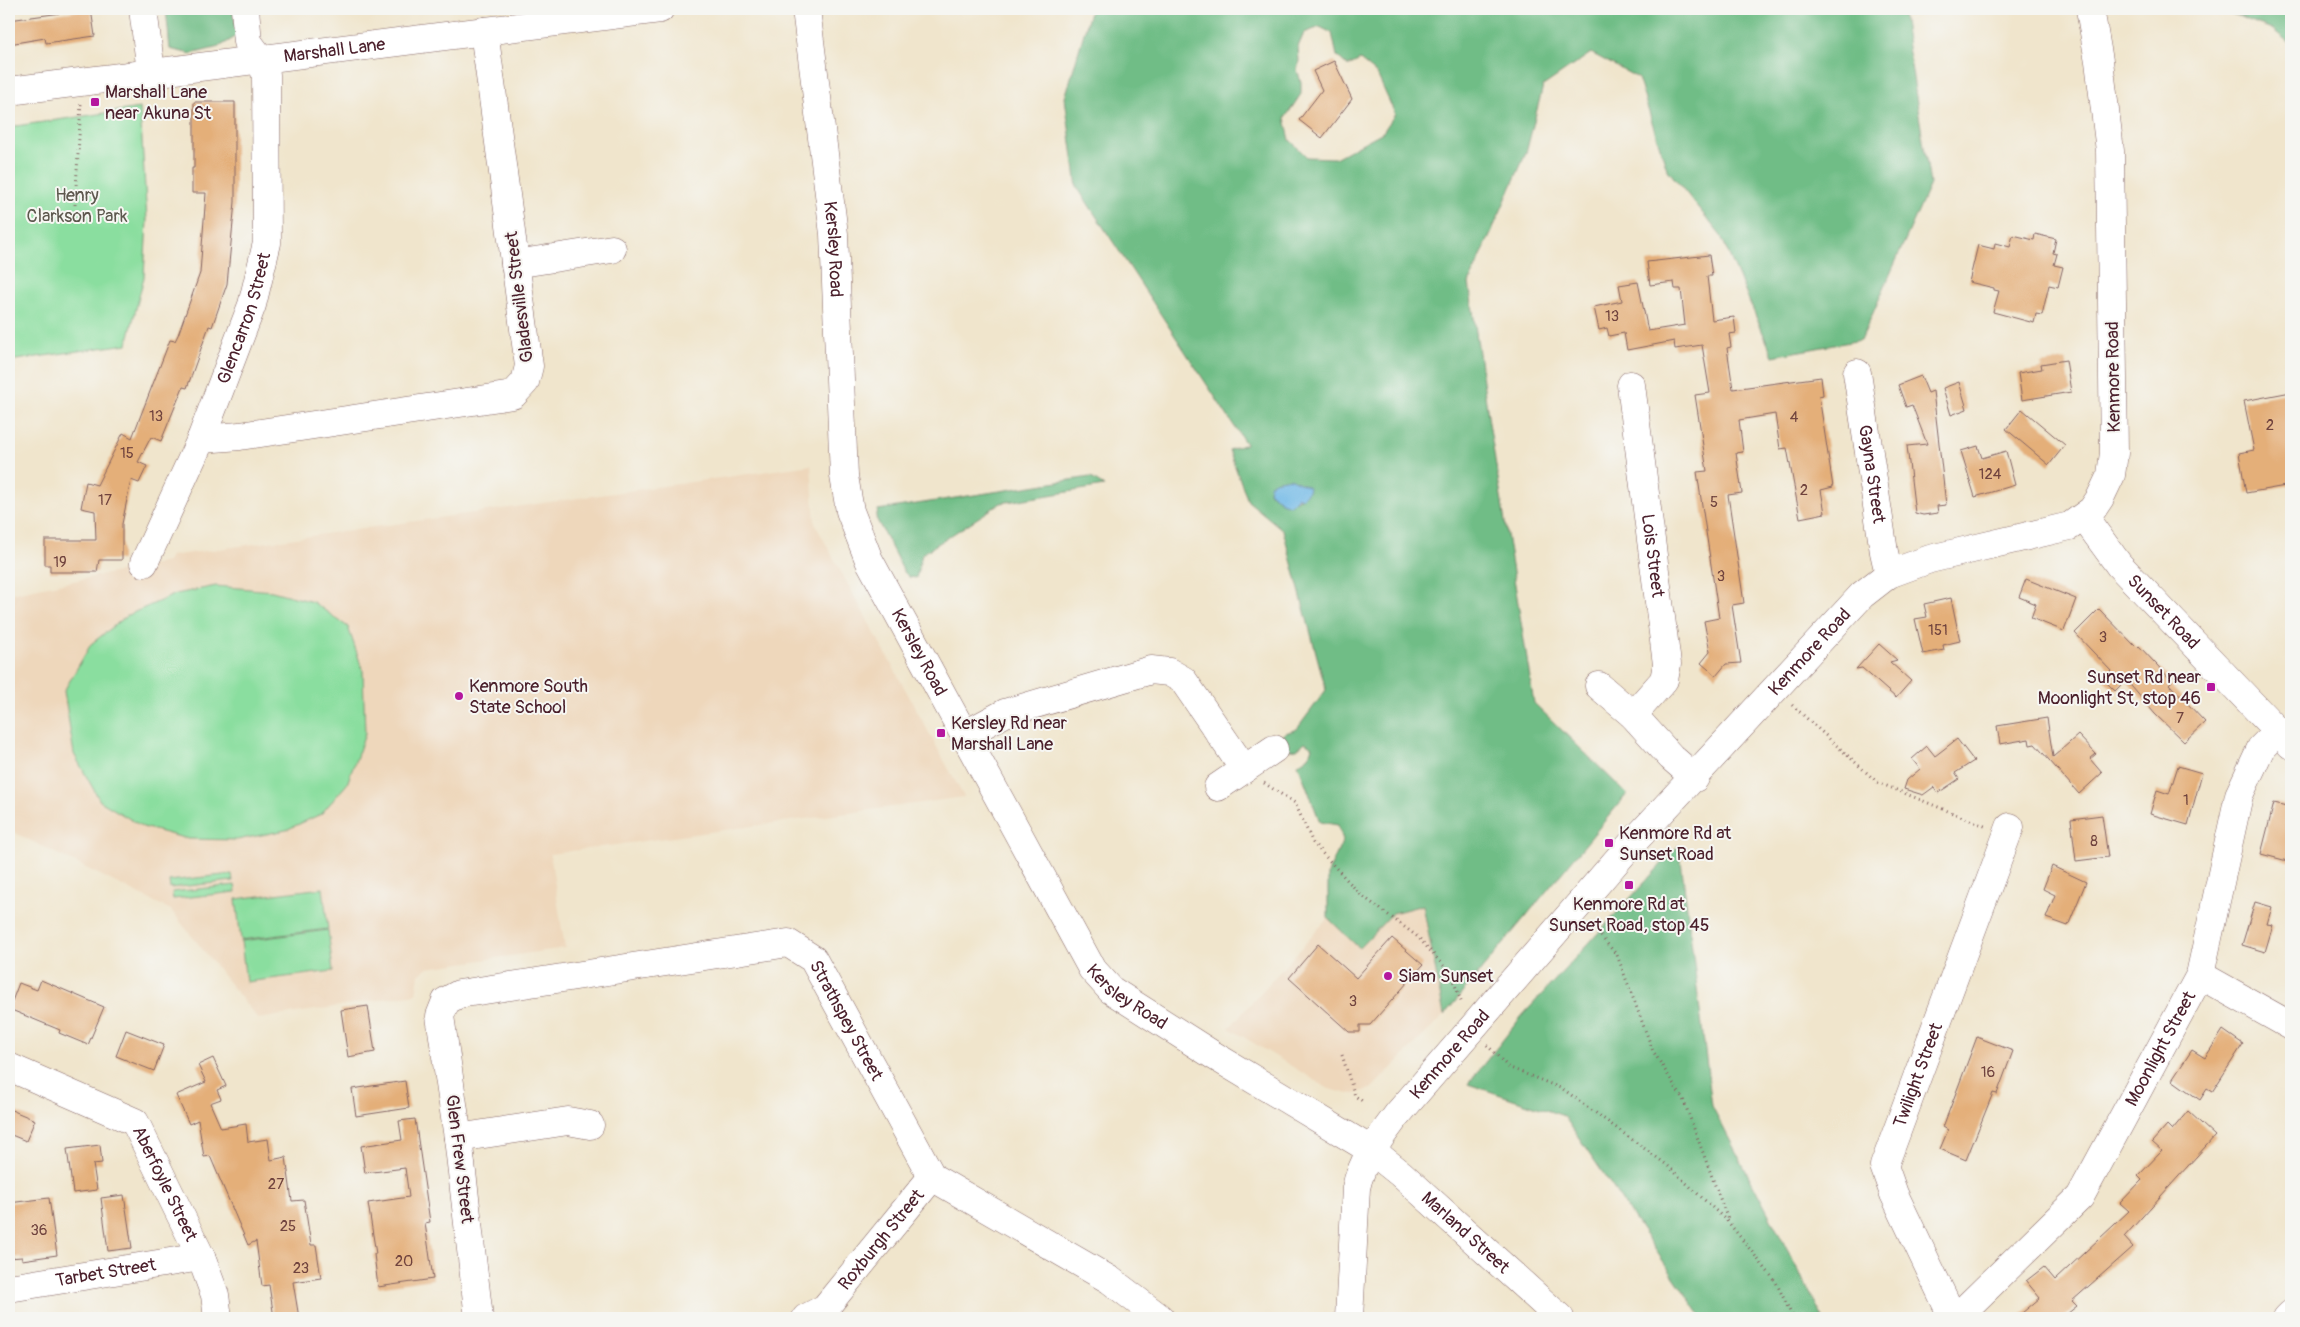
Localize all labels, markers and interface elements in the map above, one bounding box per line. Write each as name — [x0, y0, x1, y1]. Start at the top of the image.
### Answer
street label: Marshall Lane — [282, 33, 387, 68]
place label: Marshall Lane near Akuna St — [105, 81, 212, 125]
marker: Marshall Lane near Akuna St — [89, 96, 101, 108]
park label: Henry Clarkson Park — [27, 184, 128, 228]
street label: Kersley Road — [818, 200, 848, 298]
street label: Gladesville Street — [500, 229, 539, 364]
street label: Glencarron Street — [212, 249, 276, 387]
house number: 13 — [1605, 307, 1619, 326]
street label: Kenmore Road — [2101, 321, 2126, 433]
house number: 13 — [149, 407, 163, 426]
house number: 4 — [1790, 408, 1799, 427]
house number: 2 — [2266, 416, 2274, 435]
street label: Gayna Street — [1853, 423, 1891, 525]
house number: 15 — [120, 444, 134, 463]
house number: 124 — [1979, 465, 2002, 484]
house number: 2 — [1800, 481, 1808, 500]
house number: 17 — [98, 491, 112, 510]
house number: 5 — [1710, 493, 1718, 512]
street label: Lois Street — [1636, 513, 1669, 599]
house number: 19 — [53, 553, 67, 572]
house number: 3 — [1717, 567, 1725, 586]
street label: Sunset Road — [2122, 570, 2204, 654]
street label: Kenmore Road — [1764, 603, 1856, 701]
street label: Kersley Road — [886, 605, 952, 700]
house number: 151 — [1928, 621, 1948, 640]
house number: 3 — [2099, 628, 2107, 647]
place label: Sunset Rd near Moonlight St, stop 46 — [2038, 666, 2202, 710]
place label: Kenmore South State School — [469, 675, 588, 719]
marker: Sunset Rd near Moonlight St, stop 46 — [2205, 681, 2217, 693]
marker: Kenmore South State School — [453, 690, 465, 702]
house number: 7 — [2176, 709, 2184, 728]
place label: Kersley Rd near Marshall Lane — [951, 712, 1068, 756]
marker: Kersley Rd near Marshall Lane — [935, 727, 947, 739]
house number: 1 — [2183, 791, 2189, 810]
place label: Kenmore Rd at Sunset Road — [1619, 822, 1732, 866]
house number: 8 — [2090, 832, 2098, 851]
marker: Kenmore Rd at Sunset Road — [1603, 837, 1615, 849]
marker: Kenmore Rd at Sunset Road, stop 45 — [1623, 879, 1635, 891]
place label: Kenmore Rd at Sunset Road, stop 45 — [1549, 893, 1709, 937]
street label: Strathspey Street — [804, 956, 889, 1085]
street label: Kersley Road — [1081, 959, 1172, 1035]
place label: Siam Sunset — [1398, 965, 1494, 988]
marker: Siam Sunset — [1382, 970, 1394, 982]
street label: Moonlight Street — [2120, 987, 2201, 1110]
house number: 3 — [1349, 992, 1357, 1011]
street label: Kenmore Road — [1405, 1005, 1495, 1104]
street label: Twilight Street — [1888, 1019, 1948, 1131]
house number: 16 — [1981, 1063, 1995, 1082]
street label: Glen Frew Street — [440, 1093, 479, 1225]
street label: Aberfoyle Street — [127, 1122, 203, 1246]
house number: 27 — [268, 1175, 284, 1194]
street label: Roxburgh Street — [833, 1184, 930, 1295]
street label: Marland Street — [1416, 1187, 1515, 1279]
house number: 25 — [280, 1217, 296, 1236]
house number: 36 — [30, 1221, 48, 1240]
house number: 20 — [395, 1252, 413, 1271]
street label: Tarbet Street — [54, 1253, 158, 1292]
house number: 23 — [293, 1259, 309, 1278]

